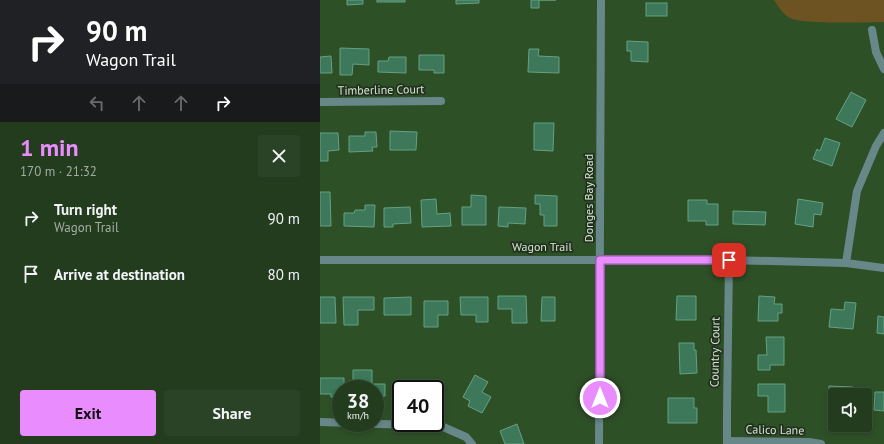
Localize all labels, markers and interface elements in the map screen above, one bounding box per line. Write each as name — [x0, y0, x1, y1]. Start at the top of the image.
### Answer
text: 90 m — [86, 12, 147, 49]
icon: right — [20, 16, 72, 68]
text: Wagon Trail — [86, 48, 176, 71]
street label: Timberline Court — [338, 81, 424, 98]
icon: left — [86, 92, 108, 114]
icon: ahead — [128, 92, 150, 114]
icon: ahead — [170, 92, 192, 114]
icon: right — [212, 92, 234, 114]
text: 1 min — [20, 132, 79, 163]
button: close — [258, 135, 300, 177]
street label: Donges Bay Road — [581, 154, 596, 242]
text: 170 m · 21:32 — [20, 163, 97, 180]
text: Turn right — [54, 200, 117, 219]
icon: right — [20, 207, 42, 229]
text: 90 m — [267, 209, 300, 228]
text: Wagon Trail — [54, 219, 119, 236]
street label: Wagon Trail — [512, 239, 572, 254]
pin — [712, 243, 746, 277]
icon: arrive — [718, 249, 740, 271]
icon: arrive — [20, 263, 42, 285]
text: Arrive at destination — [54, 265, 185, 284]
text: 80 m — [267, 265, 300, 284]
street label: Country Court — [706, 317, 723, 387]
position arrow — [579, 377, 621, 419]
speed limit sign: 40 — [392, 380, 444, 432]
text: 38 — [347, 388, 369, 414]
map controls — [828, 388, 872, 432]
button: sound — [828, 388, 872, 432]
button: Exit — [20, 390, 156, 436]
button: Share — [164, 390, 300, 436]
text: km/h — [347, 409, 369, 422]
street label: Calico Lane — [746, 421, 804, 438]

